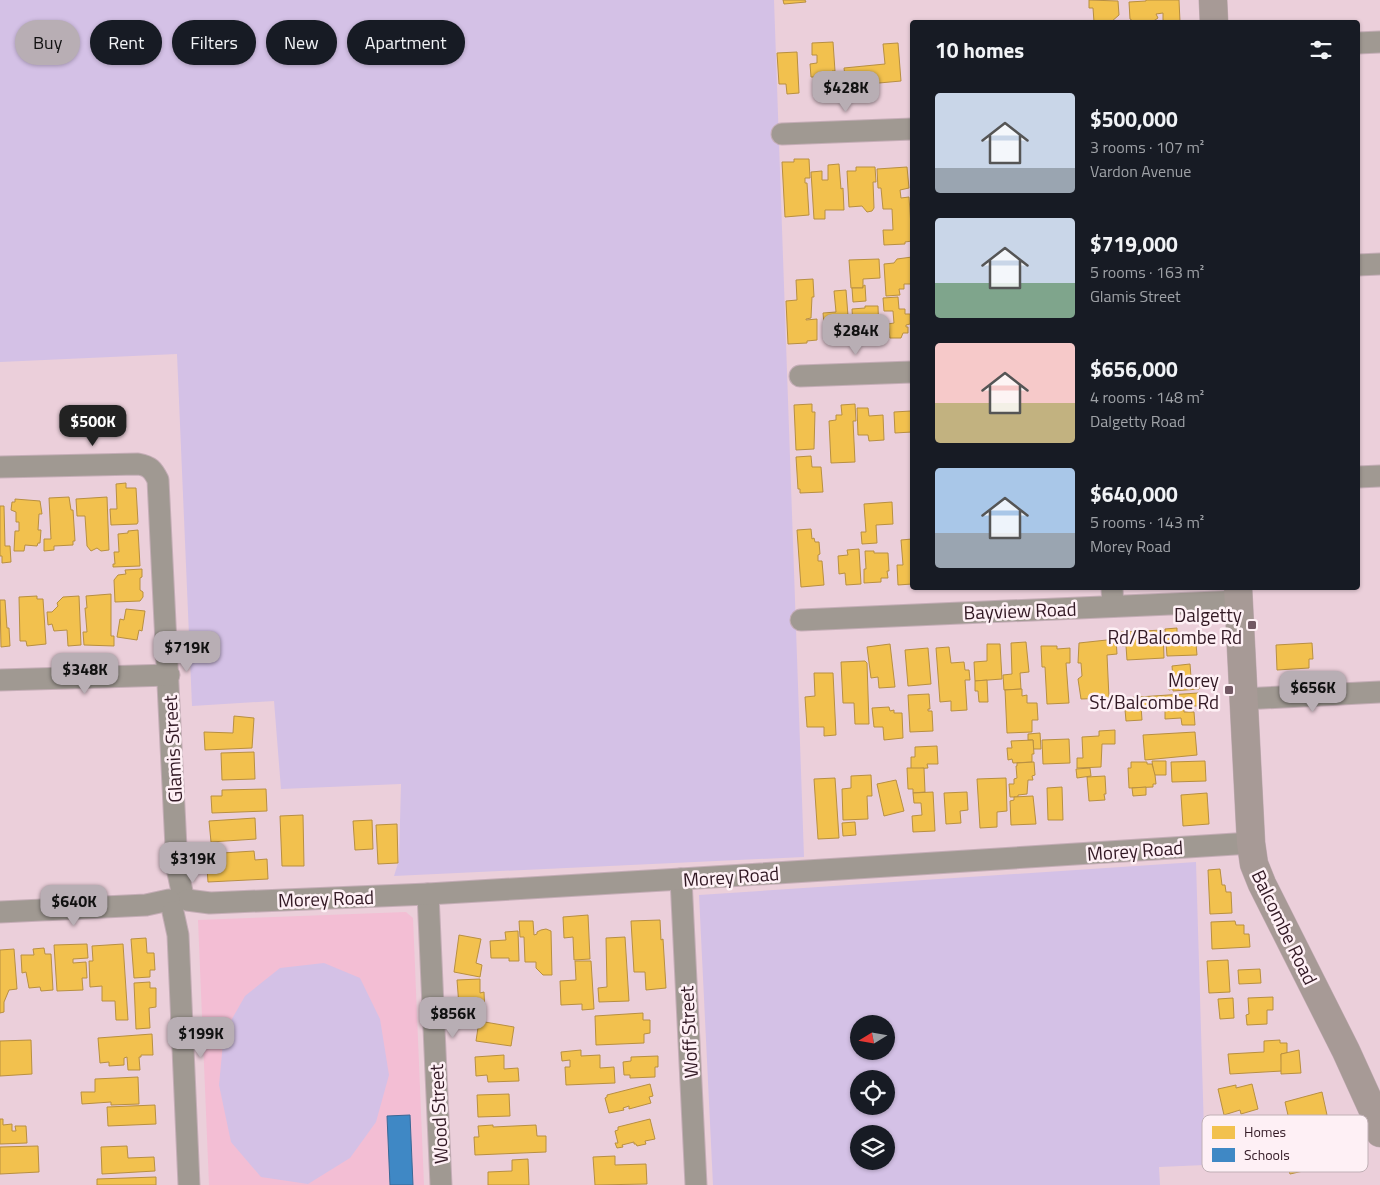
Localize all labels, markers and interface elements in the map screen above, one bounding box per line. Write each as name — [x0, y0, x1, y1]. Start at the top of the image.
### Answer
chip: Buy — [15, 20, 80, 65]
chip: Rent — [90, 20, 162, 65]
chip: Filters — [172, 20, 256, 65]
chip: New — [266, 20, 337, 65]
chip: Apartment — [347, 20, 465, 65]
text: 10 homes — [935, 34, 1024, 66]
icon: filters — [1307, 36, 1335, 64]
pin: $428K — [811, 70, 881, 113]
text: $428K — [823, 75, 869, 99]
text: $500,000 — [1090, 103, 1178, 135]
icon: home — [975, 113, 1035, 173]
text: 3 rooms · 107 m² — [1090, 135, 1204, 159]
text: Vardon Avenue — [1090, 159, 1191, 183]
text: $719,000 — [1090, 228, 1178, 260]
icon: home — [975, 238, 1035, 298]
text: 5 rooms · 163 m² — [1090, 260, 1204, 284]
text: Glamis Street — [1090, 284, 1181, 308]
pin: $284K — [821, 314, 891, 356]
text: $284K — [833, 318, 879, 342]
text: $656,000 — [1090, 353, 1178, 385]
icon: home — [975, 363, 1035, 423]
text: 4 rooms · 148 m² — [1090, 385, 1204, 409]
pin: $500K — [58, 404, 128, 447]
text: $500K — [70, 409, 116, 433]
text: Dalgetty Road — [1090, 409, 1185, 433]
text: $640,000 — [1090, 478, 1178, 510]
icon: home — [975, 488, 1035, 548]
text: 5 rooms · 143 m² — [1090, 510, 1204, 534]
text: Morey Road — [1090, 534, 1171, 558]
street label: Bayview Road — [963, 594, 1077, 626]
place label: Dalgetty Rd/Balcombe Rd — [1108, 600, 1242, 651]
marker: Dalgetty Rd/Balcombe Rd — [1246, 619, 1258, 631]
pin: $719K — [152, 630, 222, 673]
text: $719K — [164, 635, 210, 659]
pin: $348K — [50, 652, 120, 695]
text: $348K — [62, 657, 108, 681]
place label: Morey St/Balcombe Rd — [1089, 665, 1219, 716]
pin: $656K — [1278, 670, 1348, 713]
text: $656K — [1290, 675, 1336, 699]
marker: Morey St/Balcombe Rd — [1223, 684, 1235, 696]
street label: Glamis Street — [155, 694, 189, 804]
street label: Morey Road — [1086, 832, 1184, 868]
pin: $319K — [158, 842, 228, 884]
text: $319K — [170, 846, 216, 870]
street label: Morey Road — [682, 858, 780, 894]
street label: Balcombe Road — [1245, 865, 1325, 989]
street label: Morey Road — [277, 882, 375, 914]
pin: $640K — [39, 884, 109, 927]
text: $640K — [51, 889, 97, 913]
street label: Woff Street — [671, 985, 705, 1079]
pin: $856K — [418, 996, 488, 1039]
text: $856K — [430, 1001, 476, 1025]
north arrow — [850, 1015, 895, 1060]
map controls — [850, 1015, 895, 1170]
pin: $199K — [166, 1016, 236, 1059]
text: $199K — [178, 1021, 224, 1045]
street label: Wood Street — [421, 1063, 455, 1165]
button: locate — [850, 1070, 895, 1115]
legend — [1202, 1115, 1368, 1172]
text: Homes — [1244, 1121, 1286, 1142]
button: layers — [850, 1125, 895, 1170]
text: Schools — [1244, 1144, 1290, 1165]

